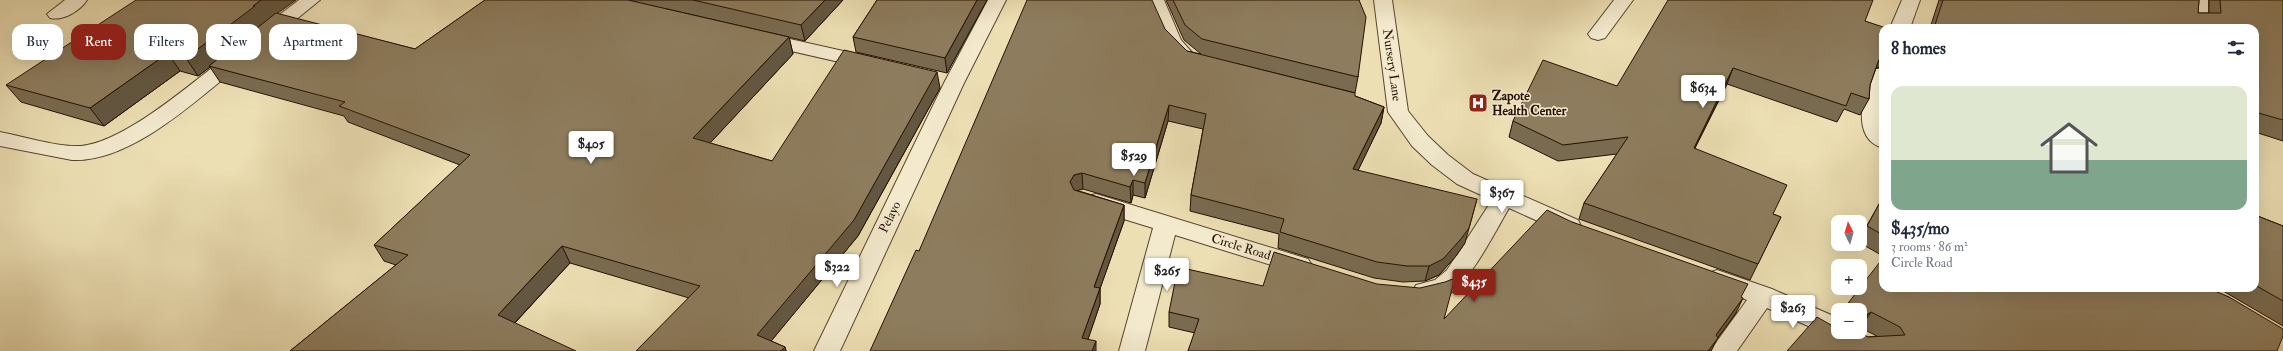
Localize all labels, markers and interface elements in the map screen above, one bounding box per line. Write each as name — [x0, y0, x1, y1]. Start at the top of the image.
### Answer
chip: Buy — [12, 24, 63, 60]
chip: Rent — [71, 24, 126, 60]
chip: Filters — [134, 24, 198, 60]
chip: New — [206, 24, 261, 60]
chip: Apartment — [269, 24, 357, 60]
street label: Nursery Lane — [1378, 28, 1405, 103]
icon: filters — [2225, 37, 2247, 59]
text: 8 homes — [1891, 38, 1946, 59]
pin: $634 — [1679, 75, 1727, 109]
text: $634 — [1690, 80, 1716, 96]
place label: Zapote Health Center — [1492, 88, 1568, 119]
hospital icon: Zapote Health Center — [1467, 92, 1489, 114]
icon: home — [2033, 112, 2105, 184]
pin: $405 — [567, 131, 615, 165]
text: $405 — [578, 136, 604, 152]
pin: $529 — [1110, 143, 1158, 177]
text: $529 — [1121, 148, 1147, 164]
pin: $367 — [1478, 180, 1526, 214]
text: $367 — [1490, 185, 1514, 201]
street label: Pelayo — [876, 199, 905, 236]
north arrow — [1831, 215, 1867, 251]
map controls — [1831, 215, 1867, 339]
text: $435/mo — [1891, 218, 1949, 239]
street label: Circle Road — [1209, 230, 1273, 264]
text: 3 rooms · 86 m² — [1891, 239, 1968, 255]
pin: $322 — [813, 254, 861, 288]
text: Circle Road — [1891, 255, 1953, 271]
pin: $265 — [1143, 258, 1191, 292]
text: $322 — [824, 259, 850, 275]
button: + — [1831, 259, 1867, 295]
text: $265 — [1154, 263, 1180, 279]
pin: $435 — [1450, 269, 1498, 303]
text: $435 — [1461, 274, 1487, 290]
pin: $263 — [1769, 295, 1817, 329]
text: $263 — [1780, 300, 1806, 316]
button: − — [1831, 303, 1867, 339]

